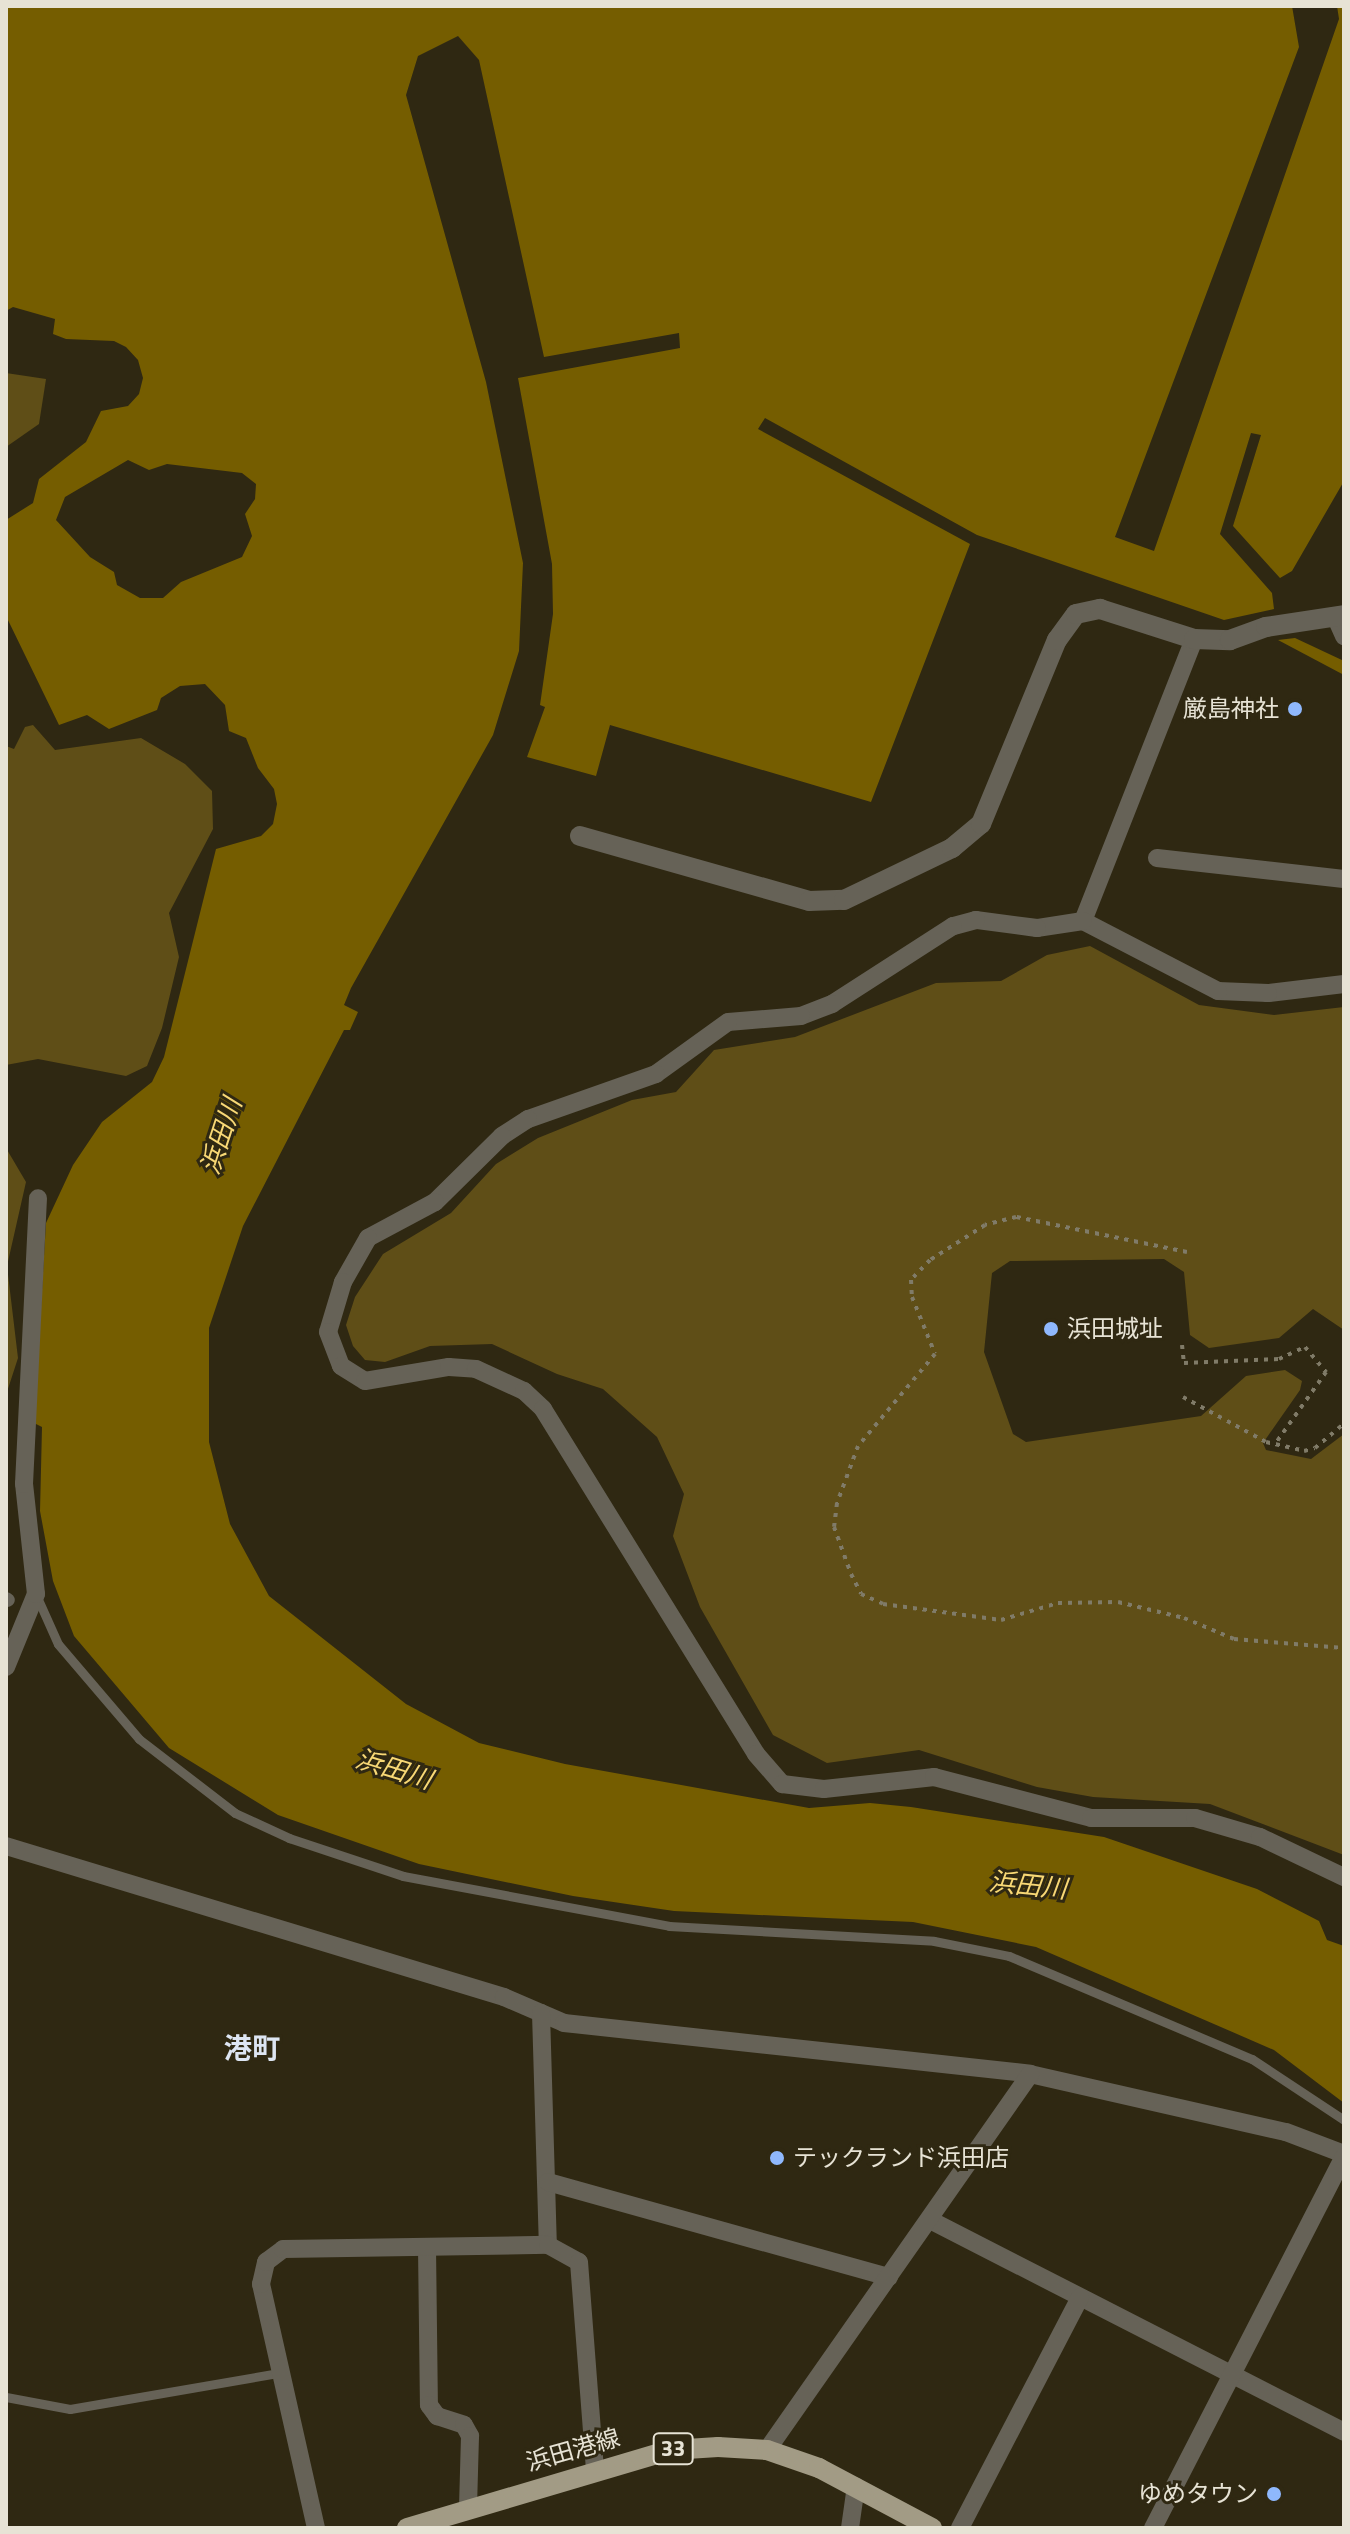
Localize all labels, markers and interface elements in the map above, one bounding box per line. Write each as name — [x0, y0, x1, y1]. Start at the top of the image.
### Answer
place label: 厳島神社 — [1183, 695, 1279, 723]
marker: 厳島神社 — [1286, 700, 1304, 718]
water label: 浜田川 — [194, 1094, 248, 1178]
place label: 浜田城址 — [1067, 1315, 1163, 1343]
marker: 浜田城址 — [1042, 1320, 1060, 1338]
water label: 浜田川 — [352, 1743, 436, 1795]
water label: 浜田川 — [988, 1865, 1068, 1905]
district label: 港町 — [224, 2031, 280, 2065]
place label: テックランド浜田店 — [793, 2144, 1009, 2172]
marker: テックランド浜田店 — [768, 2149, 786, 2167]
street label: 浜田港線 — [523, 2423, 623, 2477]
road number: 33 — [651, 2431, 695, 2467]
place label: ゆめタウン — [1138, 2480, 1258, 2508]
marker: ゆめタウン — [1265, 2485, 1283, 2503]

